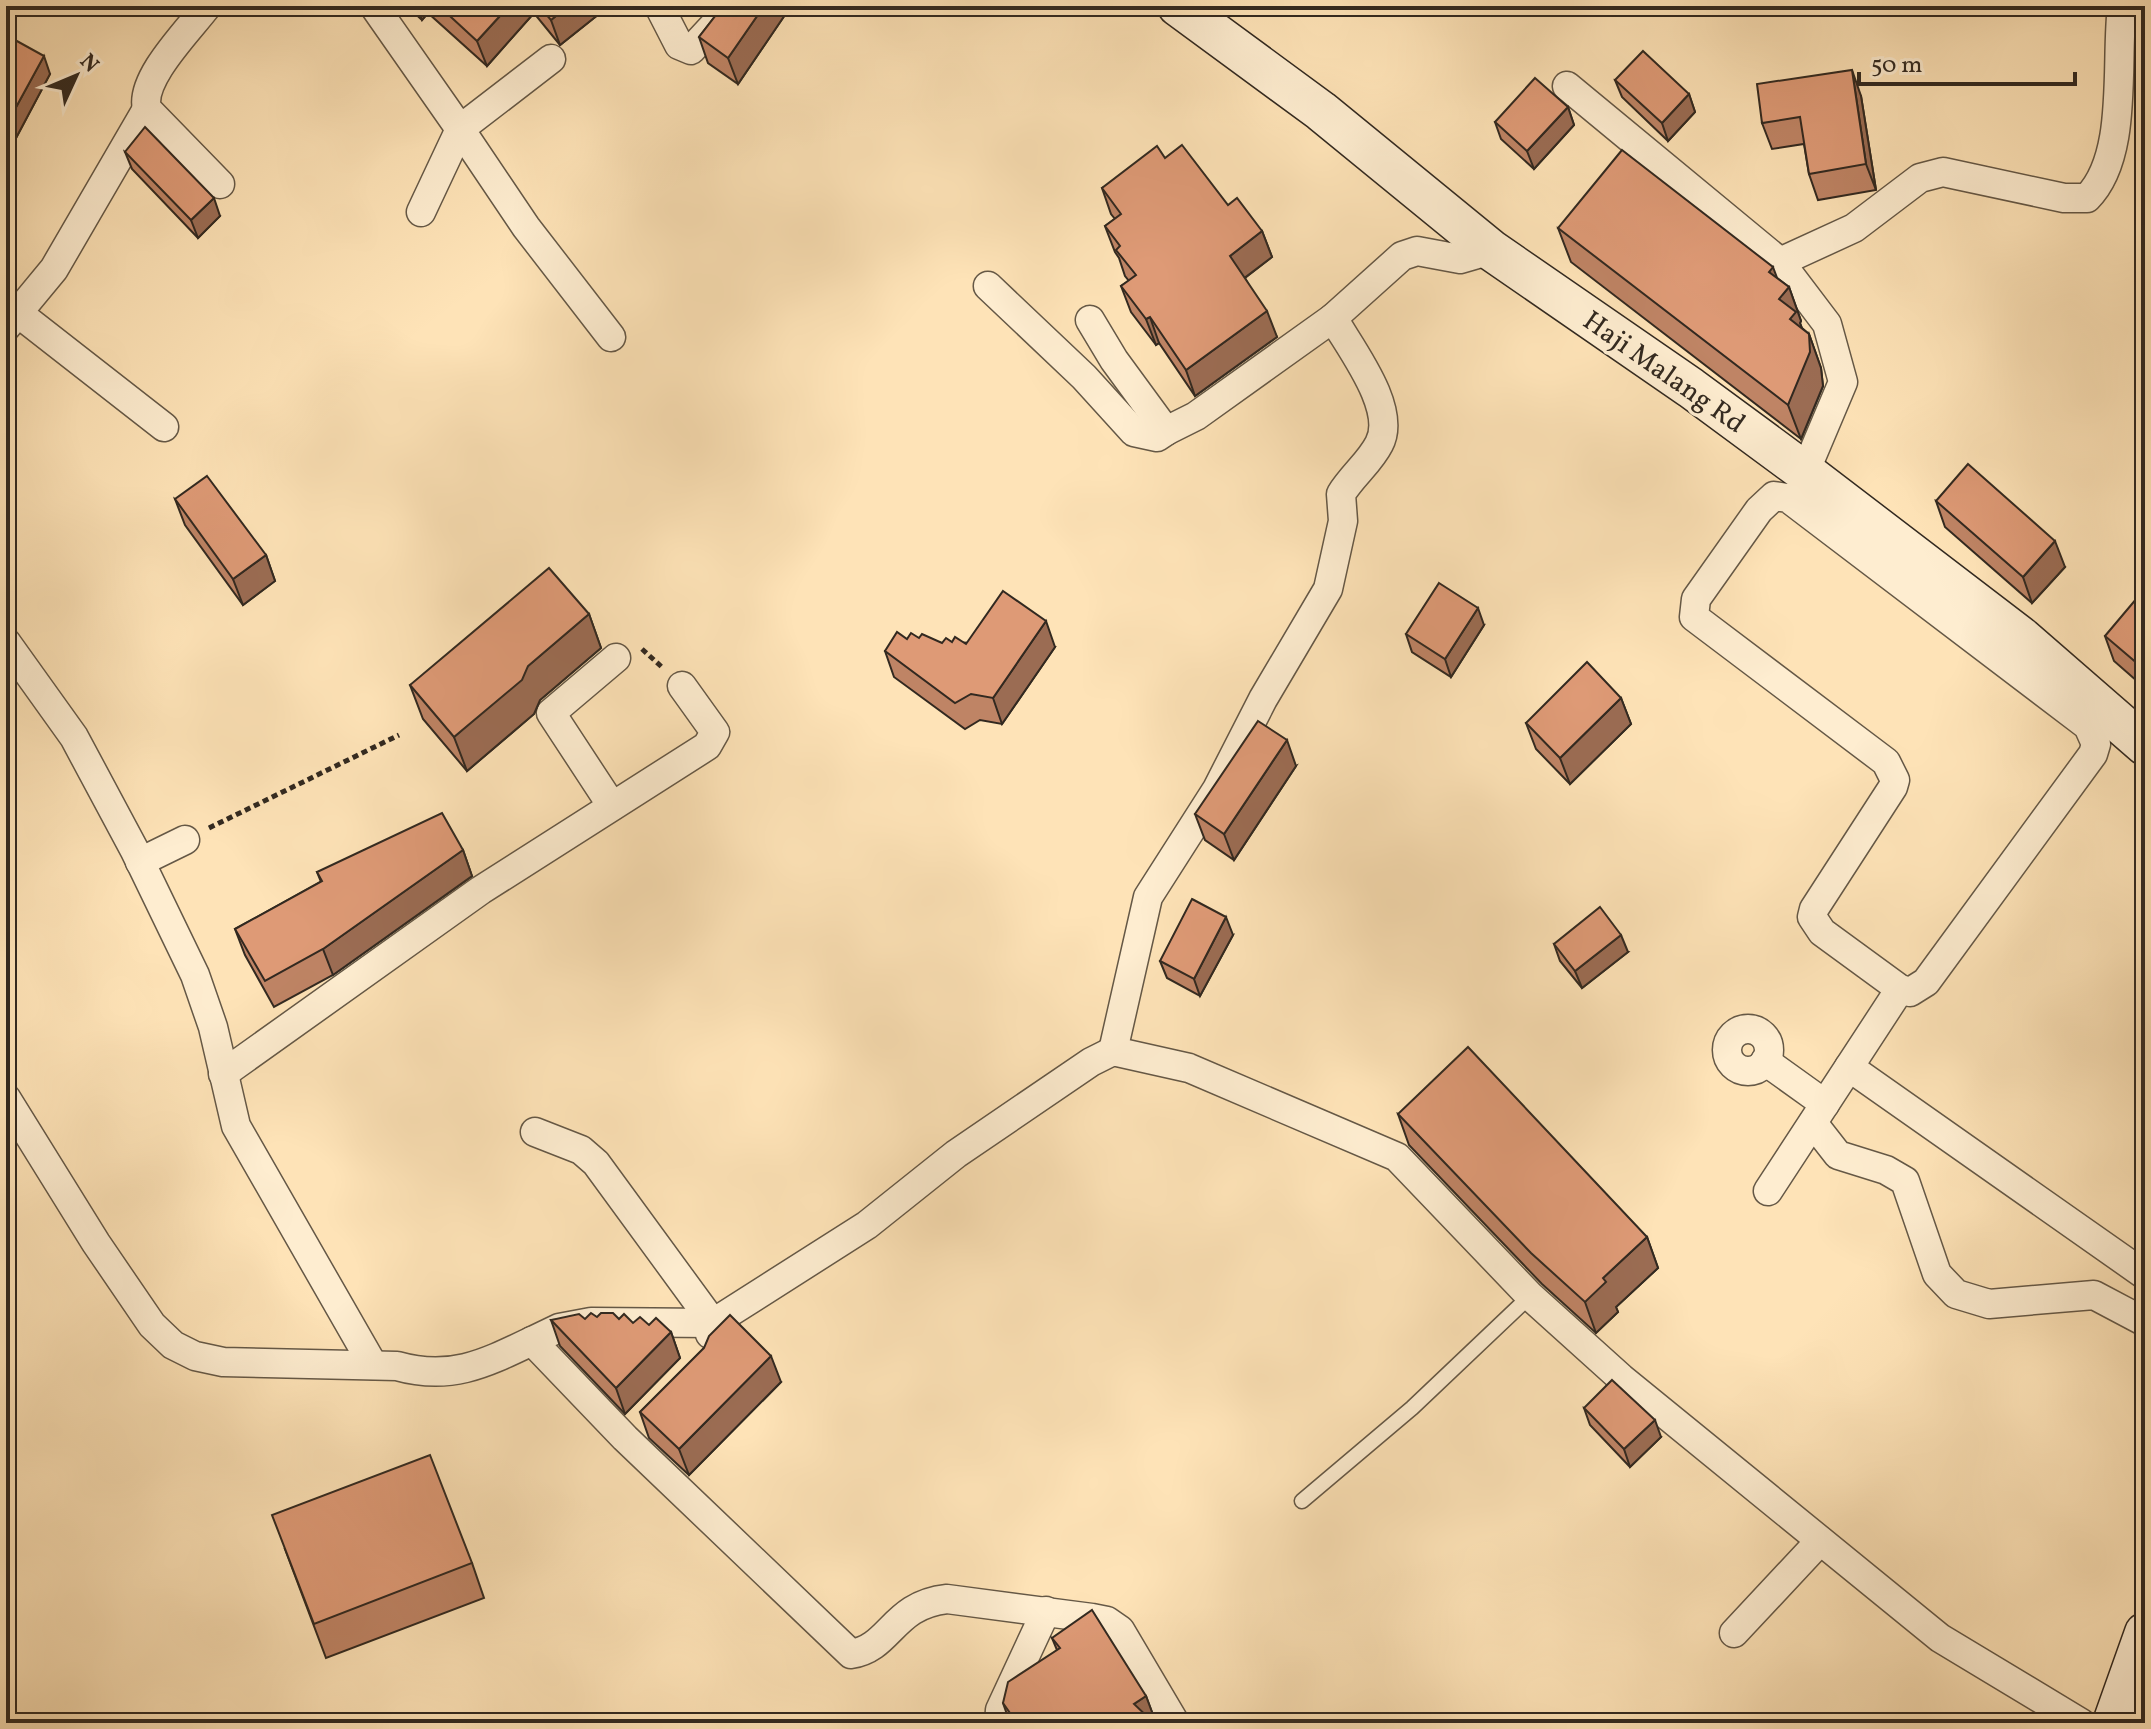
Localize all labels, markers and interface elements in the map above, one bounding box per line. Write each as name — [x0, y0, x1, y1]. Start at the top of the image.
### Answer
north arrow — [36, 36, 116, 116]
scale bar — [1859, 36, 2075, 86]
text: N — [72, 47, 105, 80]
text: 50 m — [1871, 49, 1923, 83]
street label: Haji Malang Rd — [1574, 302, 1753, 444]

